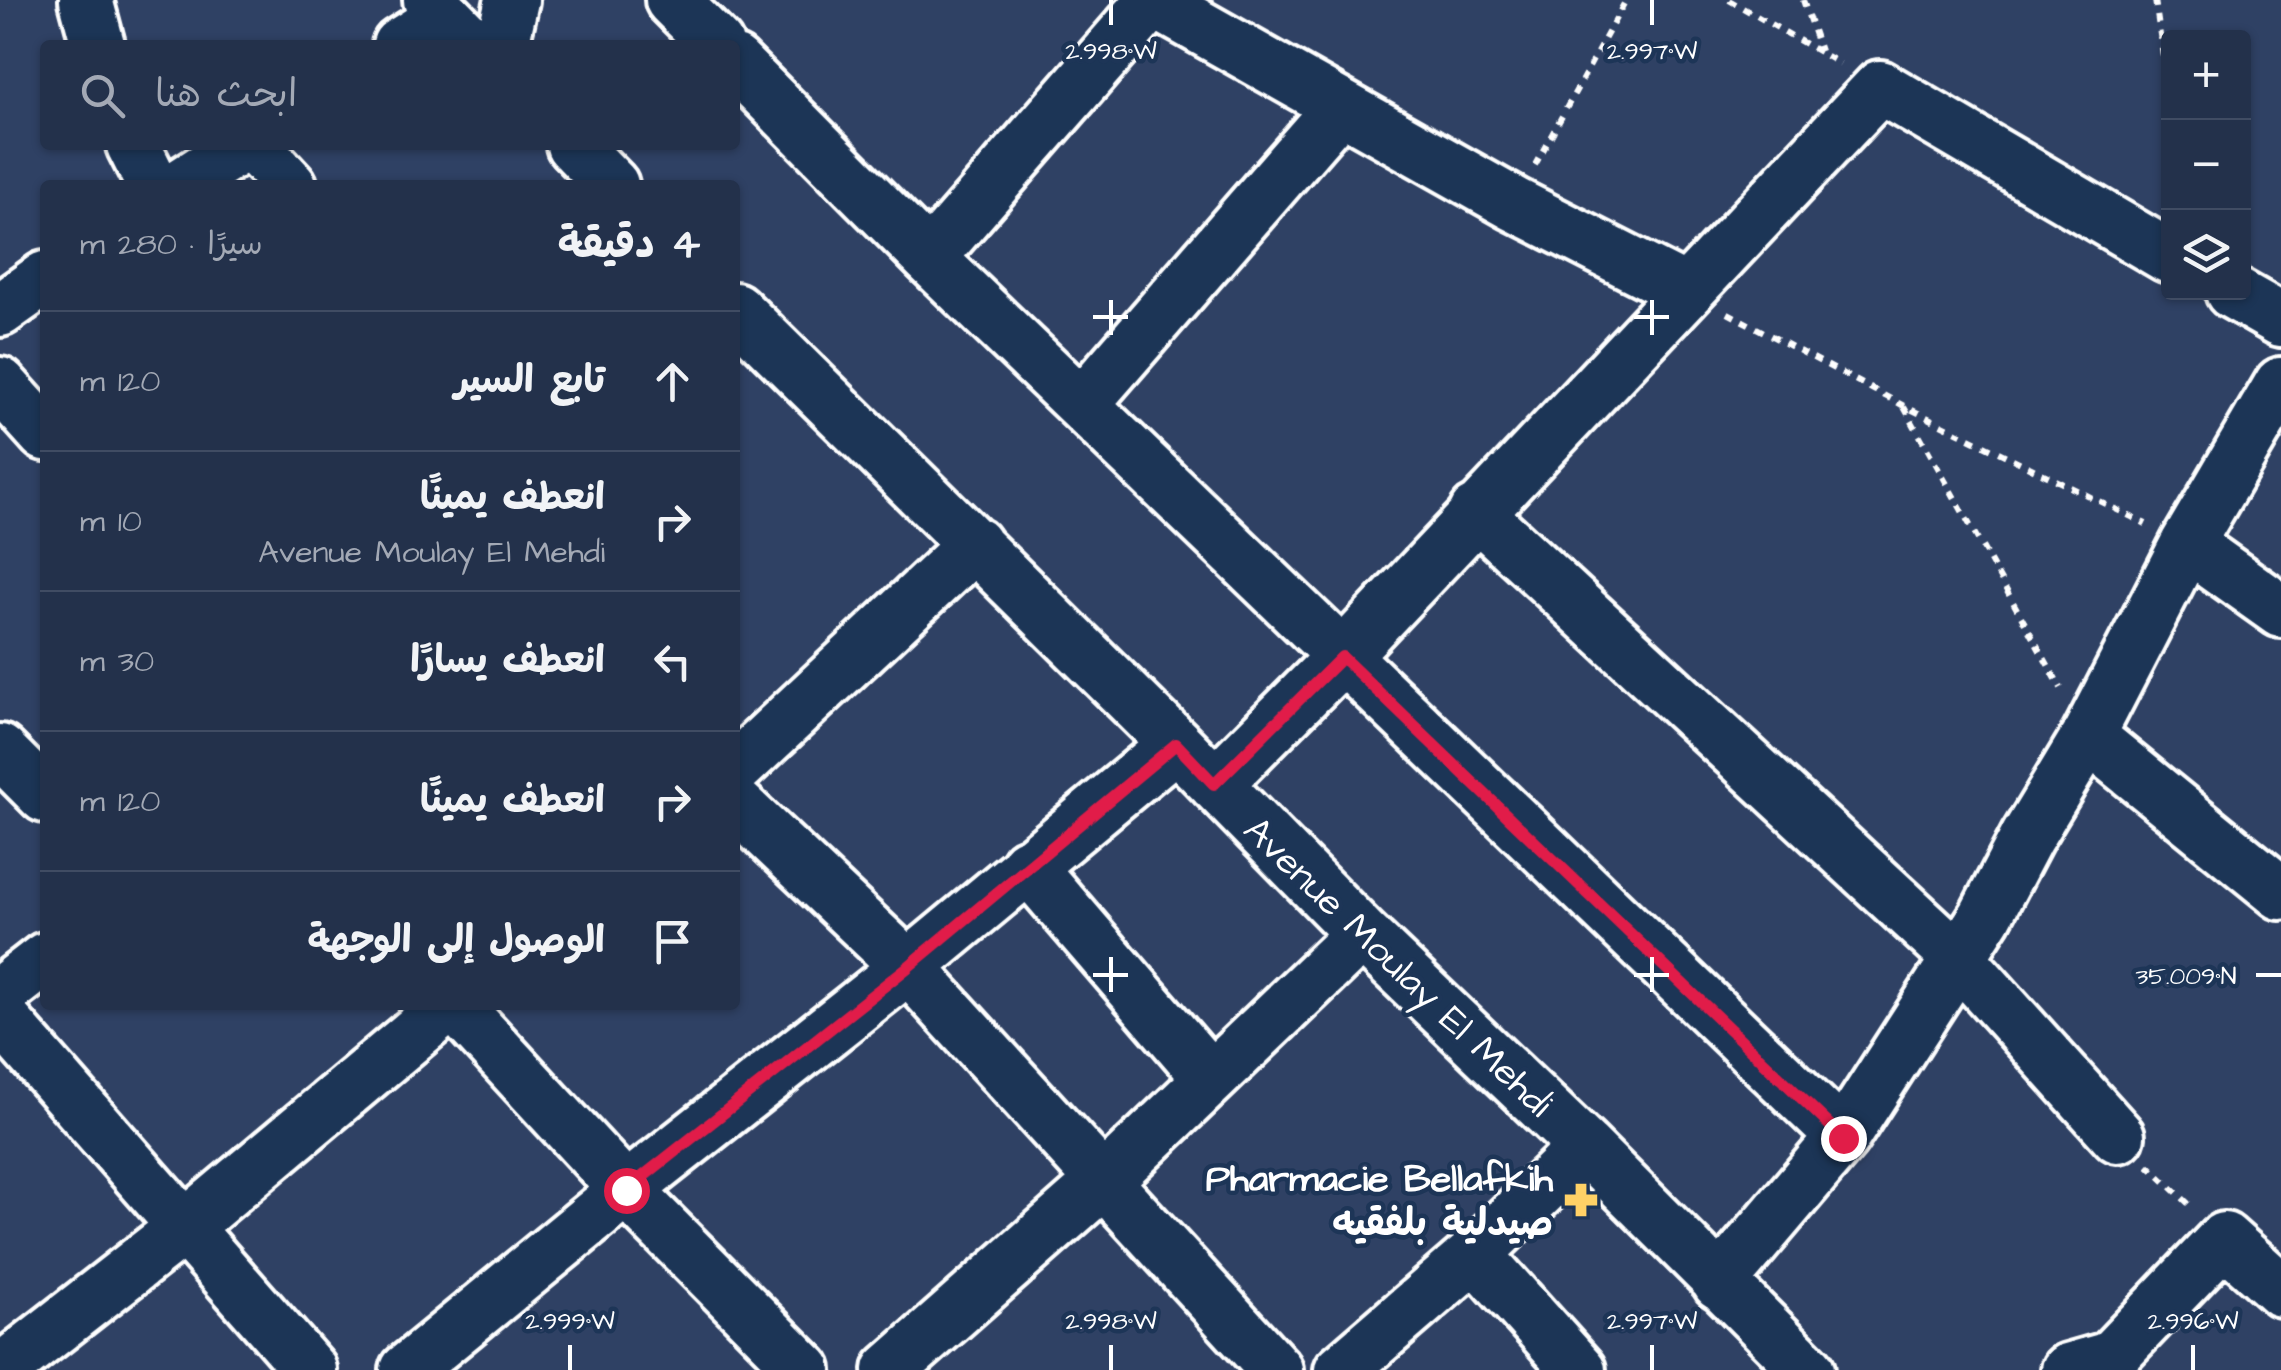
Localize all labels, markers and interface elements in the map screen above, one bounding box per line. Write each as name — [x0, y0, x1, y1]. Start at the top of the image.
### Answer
map controls — [2161, 30, 2251, 300]
button: + — [2161, 30, 2251, 120]
text: 2.998°W — [1065, 34, 1157, 69]
text: 2.997°W — [1607, 34, 1698, 69]
search box — [40, 40, 740, 150]
icon: search — [75, 68, 130, 123]
text: ابحث هنا — [155, 69, 297, 121]
button: − — [2161, 120, 2251, 210]
button: layers — [2161, 210, 2251, 300]
text: 4 دقيقة — [558, 216, 700, 274]
text: سيرًا · 280 m — [80, 222, 263, 267]
icon: ahead — [645, 354, 700, 409]
text: تابع السير — [454, 355, 605, 407]
text: 120 m — [80, 359, 160, 404]
text: انعطف يمينًا — [420, 472, 605, 524]
icon: right — [645, 494, 700, 549]
text: 10 m — [80, 499, 142, 544]
text: Avenue Moulay El Mehdi — [258, 530, 605, 575]
icon: left — [645, 634, 700, 689]
text: انعطف يسارًا — [410, 635, 605, 687]
text: 30 m — [80, 639, 154, 684]
icon: right — [645, 774, 700, 829]
text: انعطف يمينًا — [420, 775, 605, 827]
text: 120 m — [80, 779, 160, 824]
street label: Avenue Moulay El Mehdi — [1231, 806, 1564, 1130]
icon: arrive — [645, 914, 700, 969]
text: الوصول إلى الوجهة — [307, 915, 605, 967]
text: 35.009°N — [2136, 959, 2236, 994]
route end — [1821, 1116, 1867, 1162]
place label: Pharmacie Bellafkih صيدلية بلفقيه — [1206, 1154, 1554, 1250]
route start — [604, 1168, 650, 1214]
pharmacy icon: Pharmacie Bellafkih صيدلية بلفقيه — [1562, 1181, 1600, 1219]
text: 2.999°W — [525, 1304, 615, 1339]
text: 2.998°W — [1065, 1304, 1157, 1339]
text: 2.997°W — [1607, 1304, 1698, 1339]
text: 2.996°W — [2148, 1304, 2239, 1339]

